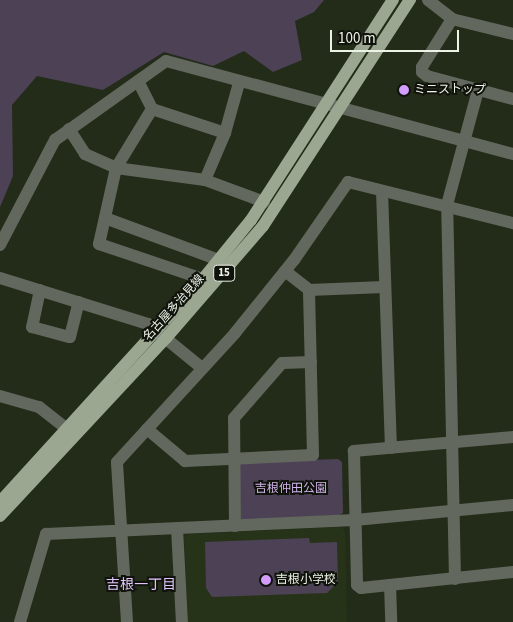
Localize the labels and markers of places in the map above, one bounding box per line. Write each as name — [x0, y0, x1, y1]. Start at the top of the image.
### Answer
place label: ミニストップ — [414, 83, 486, 97]
marker: ミニストップ — [398, 84, 410, 96]
place label: 吉根小学校 — [276, 573, 336, 587]
marker: 吉根小学校 — [260, 574, 272, 586]

